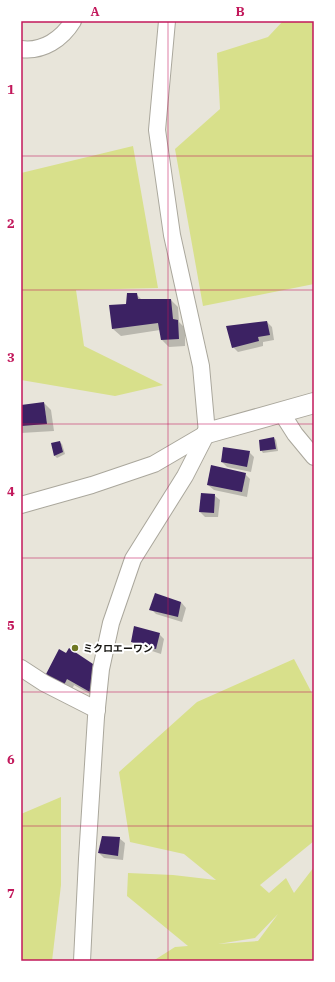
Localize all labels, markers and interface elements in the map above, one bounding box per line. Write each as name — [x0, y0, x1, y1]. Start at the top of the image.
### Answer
text: A — [90, 3, 100, 20]
text: B — [235, 3, 245, 20]
text: 1 — [7, 81, 15, 98]
text: 2 — [7, 215, 15, 232]
text: 3 — [7, 349, 15, 366]
text: 4 — [7, 483, 15, 500]
text: 5 — [7, 617, 15, 634]
place label: ミクロエーワン — [83, 642, 153, 655]
marker: ミクロエーワン — [70, 643, 80, 653]
text: 6 — [7, 751, 15, 768]
text: 7 — [7, 885, 15, 902]

